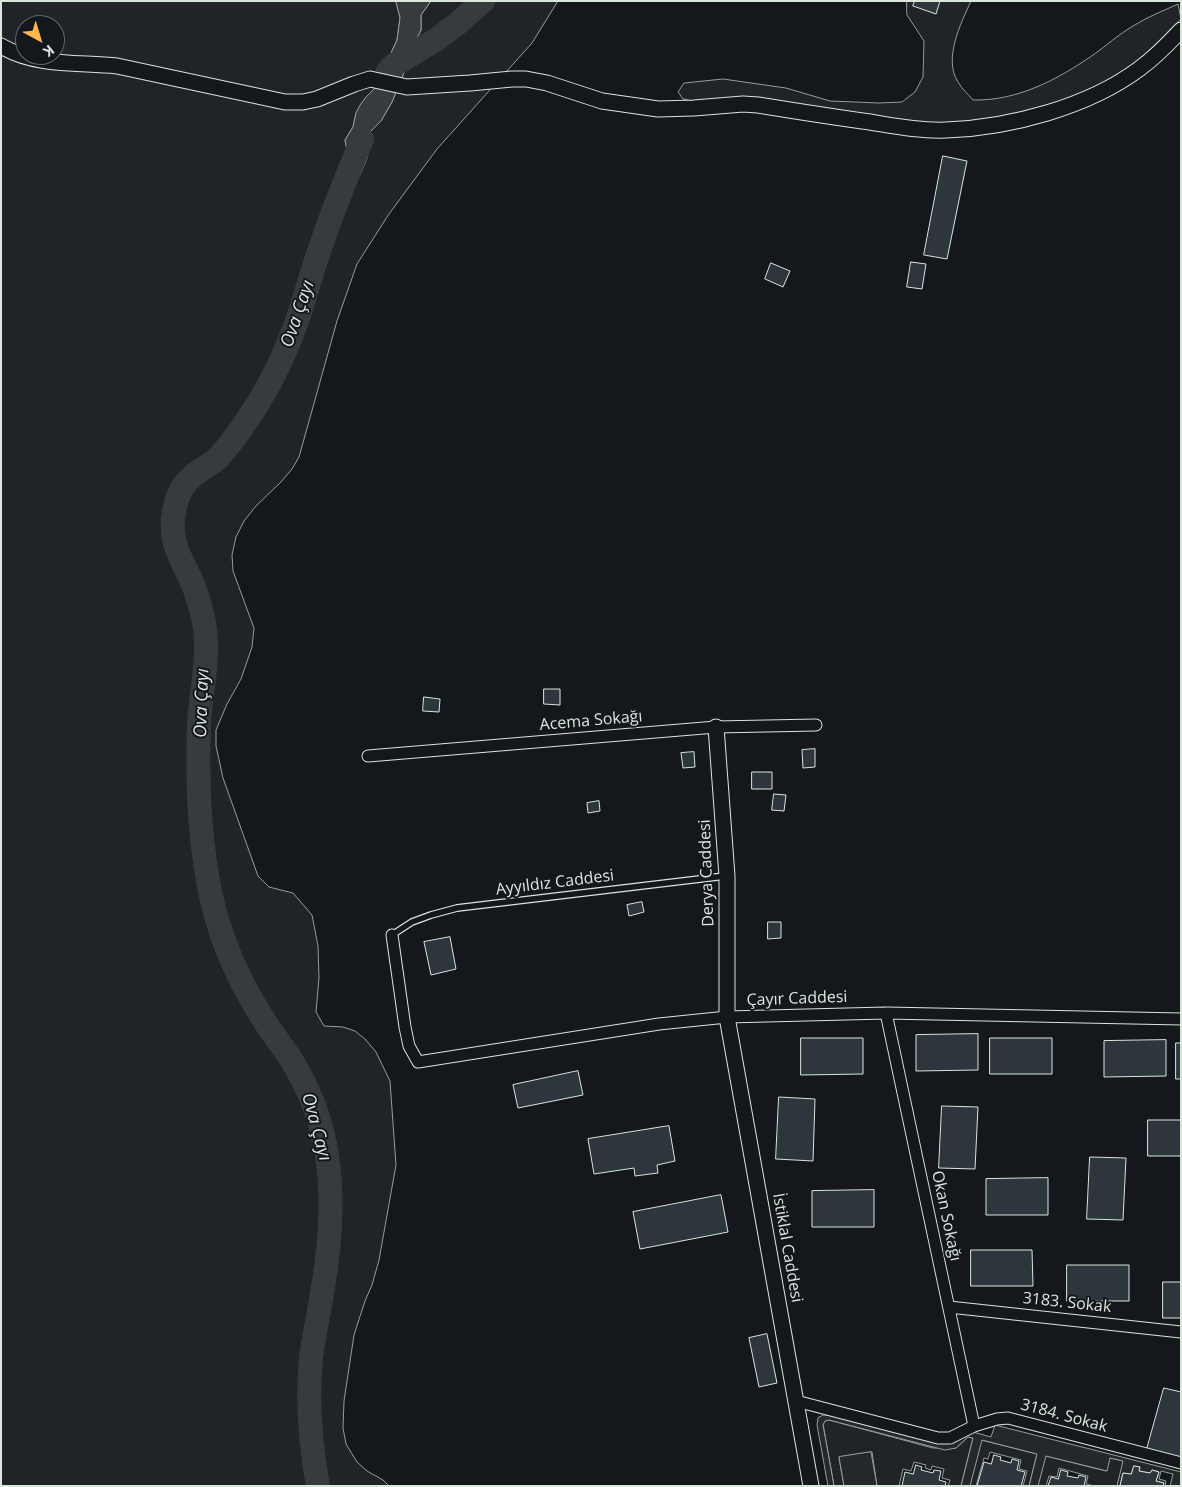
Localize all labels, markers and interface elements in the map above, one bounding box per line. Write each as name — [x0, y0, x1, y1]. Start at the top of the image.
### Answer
north arrow — [15, 15, 65, 65]
text: K — [40, 41, 59, 62]
water label: Ova Çayı — [276, 278, 320, 350]
water label: Ova Çayı — [190, 668, 214, 738]
street label: Acema Sokağı — [539, 707, 643, 735]
street label: Derya Caddesi — [696, 819, 718, 927]
street label: Ayyıldız Caddesi — [495, 866, 615, 900]
street label: Çayır Caddesi — [746, 988, 848, 1010]
water label: Ova Çayı — [297, 1091, 335, 1163]
street label: Okan Sokağı — [927, 1169, 965, 1263]
street label: İstiklal Caddesi — [768, 1192, 806, 1304]
street label: 3183. Sokak — [1022, 1289, 1112, 1317]
street label: 3184. Sokak — [1019, 1395, 1109, 1437]

